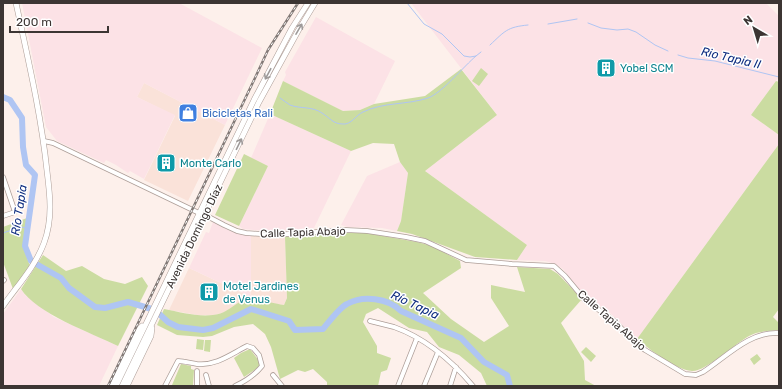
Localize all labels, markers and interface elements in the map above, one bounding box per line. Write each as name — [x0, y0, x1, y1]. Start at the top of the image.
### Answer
scale bar — [10, 8, 108, 34]
north arrow — [734, 8, 774, 48]
text: N — [741, 13, 755, 28]
text: 200 m — [16, 15, 52, 29]
one-way arrow — [295, 24, 303, 35]
water label: Rio Tapia II — [700, 44, 763, 72]
building icon: Yobel SCM — [595, 57, 617, 79]
place label: Yobel SCM — [620, 62, 673, 75]
one-way arrow — [264, 67, 271, 79]
shop icon: Bicicletas Rali — [177, 102, 199, 124]
place label: Bicicletas Rali — [202, 107, 273, 120]
one-way arrow — [236, 138, 243, 150]
building icon: Monte Carlo — [155, 152, 177, 174]
place label: Monte Carlo — [180, 157, 241, 170]
street label: Avenida Domingo Díaz — [164, 182, 225, 290]
water label: Río Tapia — [8, 184, 30, 236]
street label: Calle Tapia Abajo — [260, 225, 346, 240]
place label: Motel Jardines de Venus — [223, 280, 299, 306]
building icon: Motel Jardines de Venus — [198, 281, 220, 303]
street label: Calle Tapia Abajo — [575, 287, 648, 353]
water label: Río Tapia — [389, 288, 441, 322]

